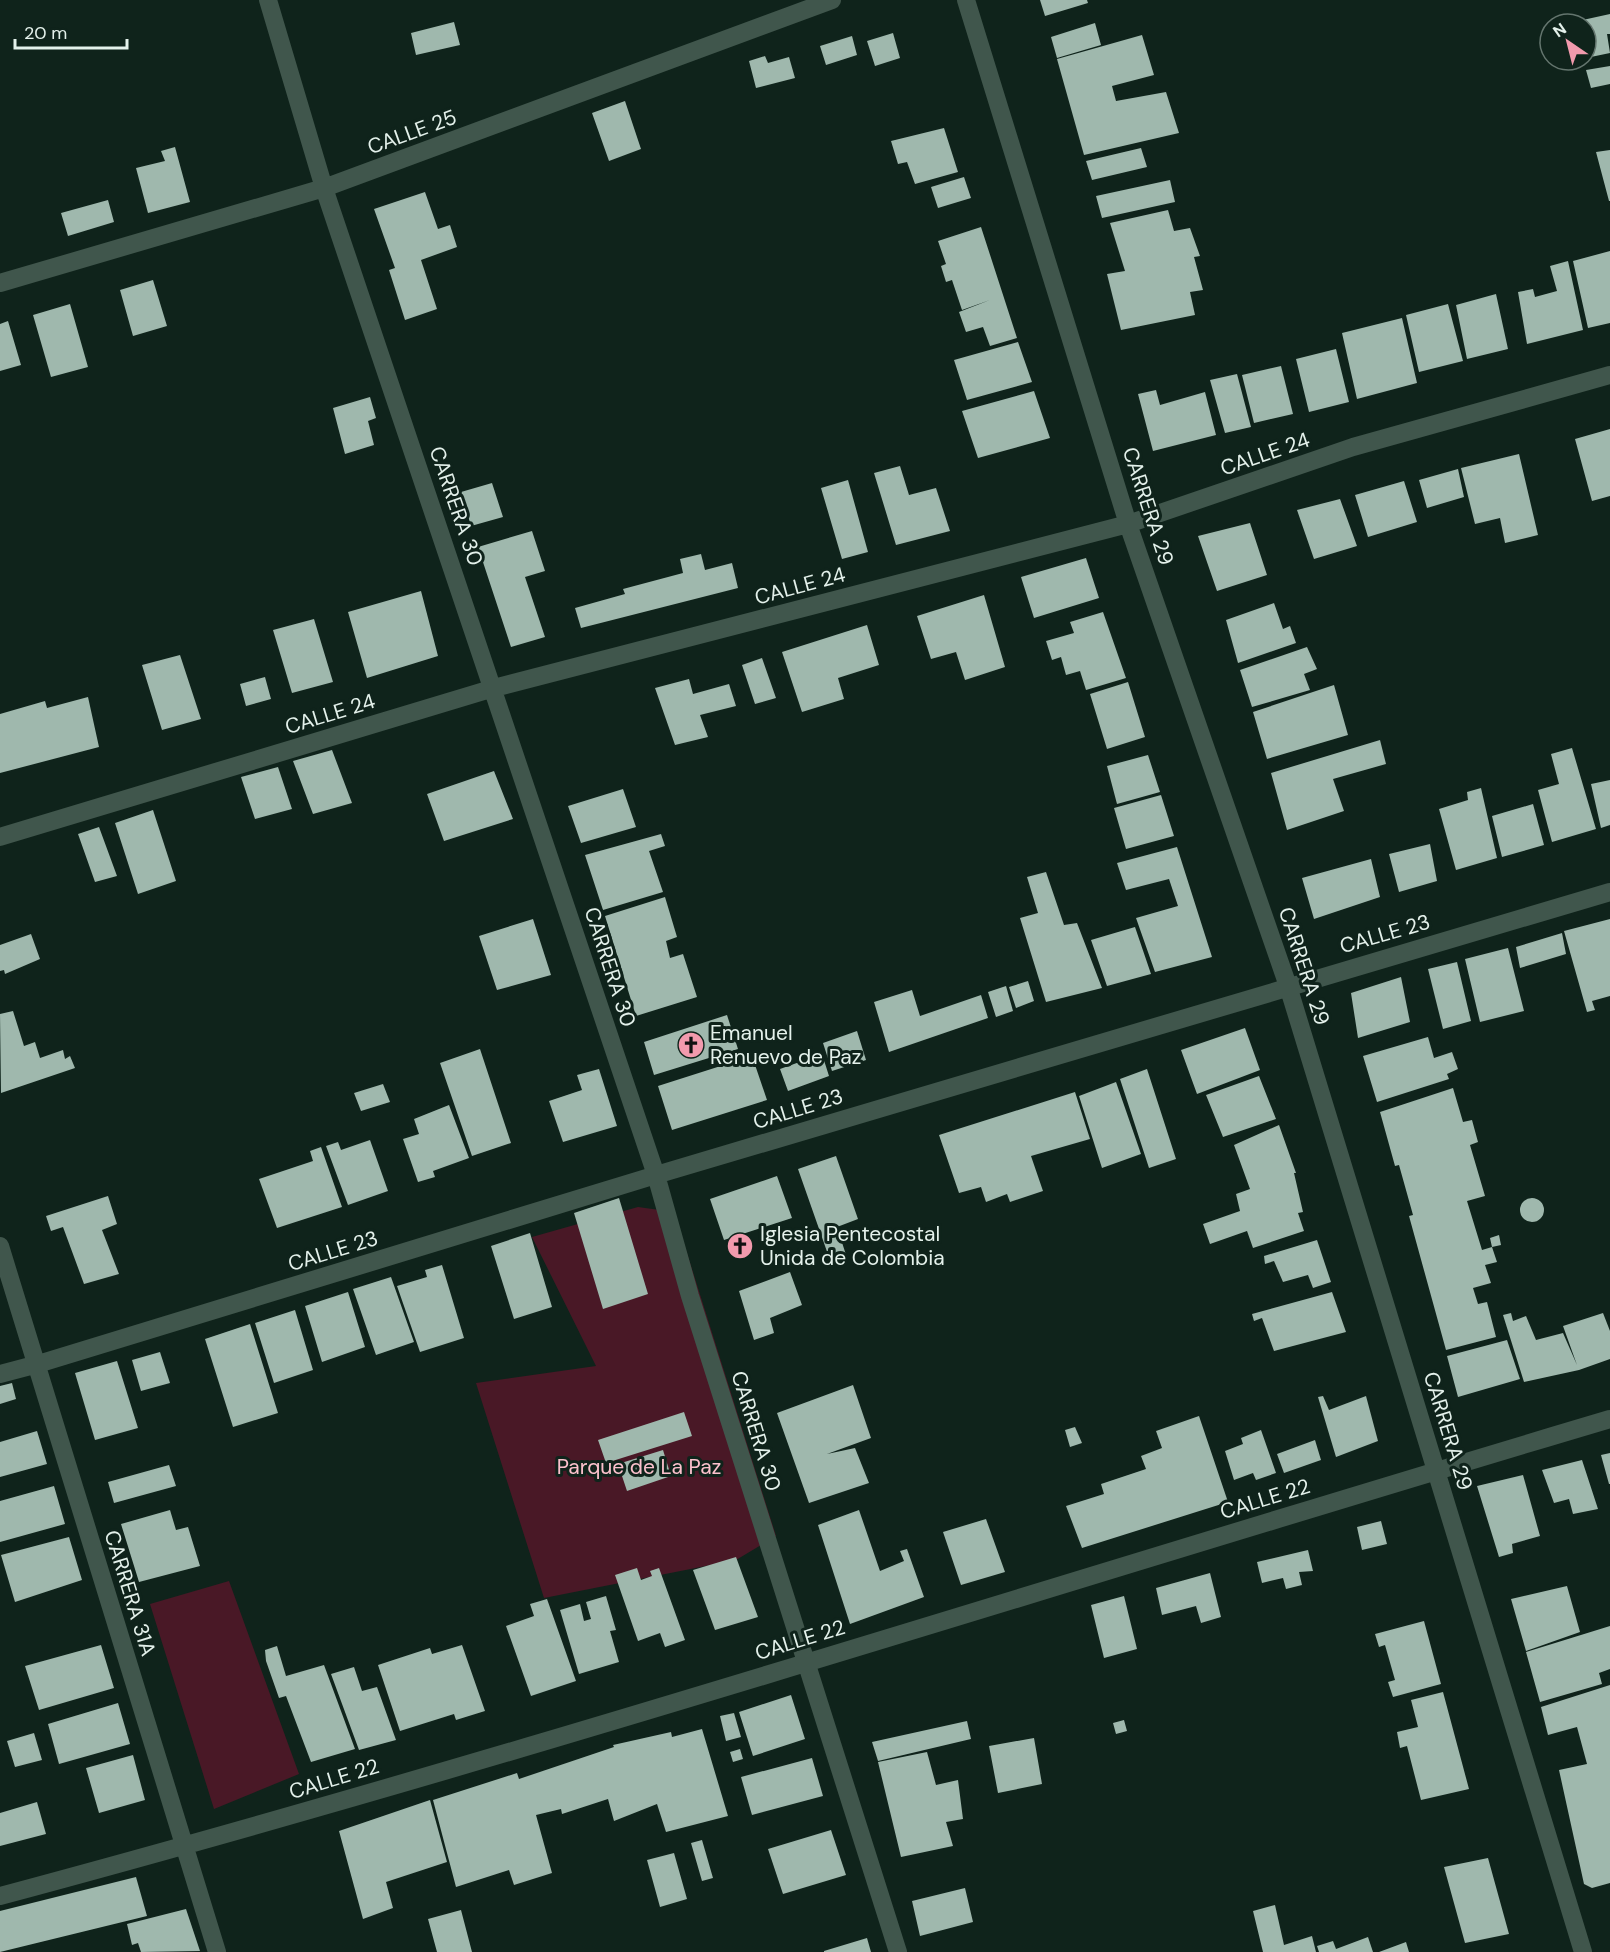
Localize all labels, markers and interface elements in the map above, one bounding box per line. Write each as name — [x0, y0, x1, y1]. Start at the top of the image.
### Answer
scale bar — [15, 12, 128, 50]
north arrow — [1538, 12, 1598, 72]
text: N — [1549, 18, 1570, 42]
text: 20 m — [24, 21, 67, 45]
street label: CALLE 25 — [363, 103, 461, 161]
street label: CALLE 24 — [1217, 426, 1314, 482]
street label: CARRERA 30 — [423, 443, 489, 569]
street label: CARRERA 29 — [1116, 443, 1180, 569]
street label: CALLE 24 — [752, 560, 849, 612]
street label: CALLE 24 — [282, 687, 379, 741]
street label: CARRERA 29 — [1272, 903, 1336, 1029]
street label: CARRERA 30 — [577, 904, 643, 1030]
street label: CALLE 23 — [1337, 908, 1433, 960]
place label: Emanuel Renuevo de Paz — [710, 1019, 861, 1071]
church icon: Emanuel Renuevo de Paz — [676, 1030, 706, 1060]
street label: CALLE 23 — [750, 1082, 846, 1136]
place label: Iglesia Pentecostal Unida de Colombia — [760, 1220, 945, 1272]
street label: CALLE 23 — [285, 1224, 381, 1278]
church icon: Iglesia Pentecostal Unida de Colombia — [725, 1231, 755, 1261]
street label: CARRERA 30 — [724, 1367, 788, 1495]
street label: CARRERA 29 — [1417, 1368, 1479, 1494]
park label: Parque de La Paz — [557, 1453, 721, 1481]
street label: CALLE 22 — [1217, 1472, 1313, 1526]
street label: CARRERA 31A — [98, 1527, 162, 1659]
street label: CALLE 22 — [752, 1613, 848, 1667]
street label: CALLE 22 — [286, 1752, 382, 1806]

